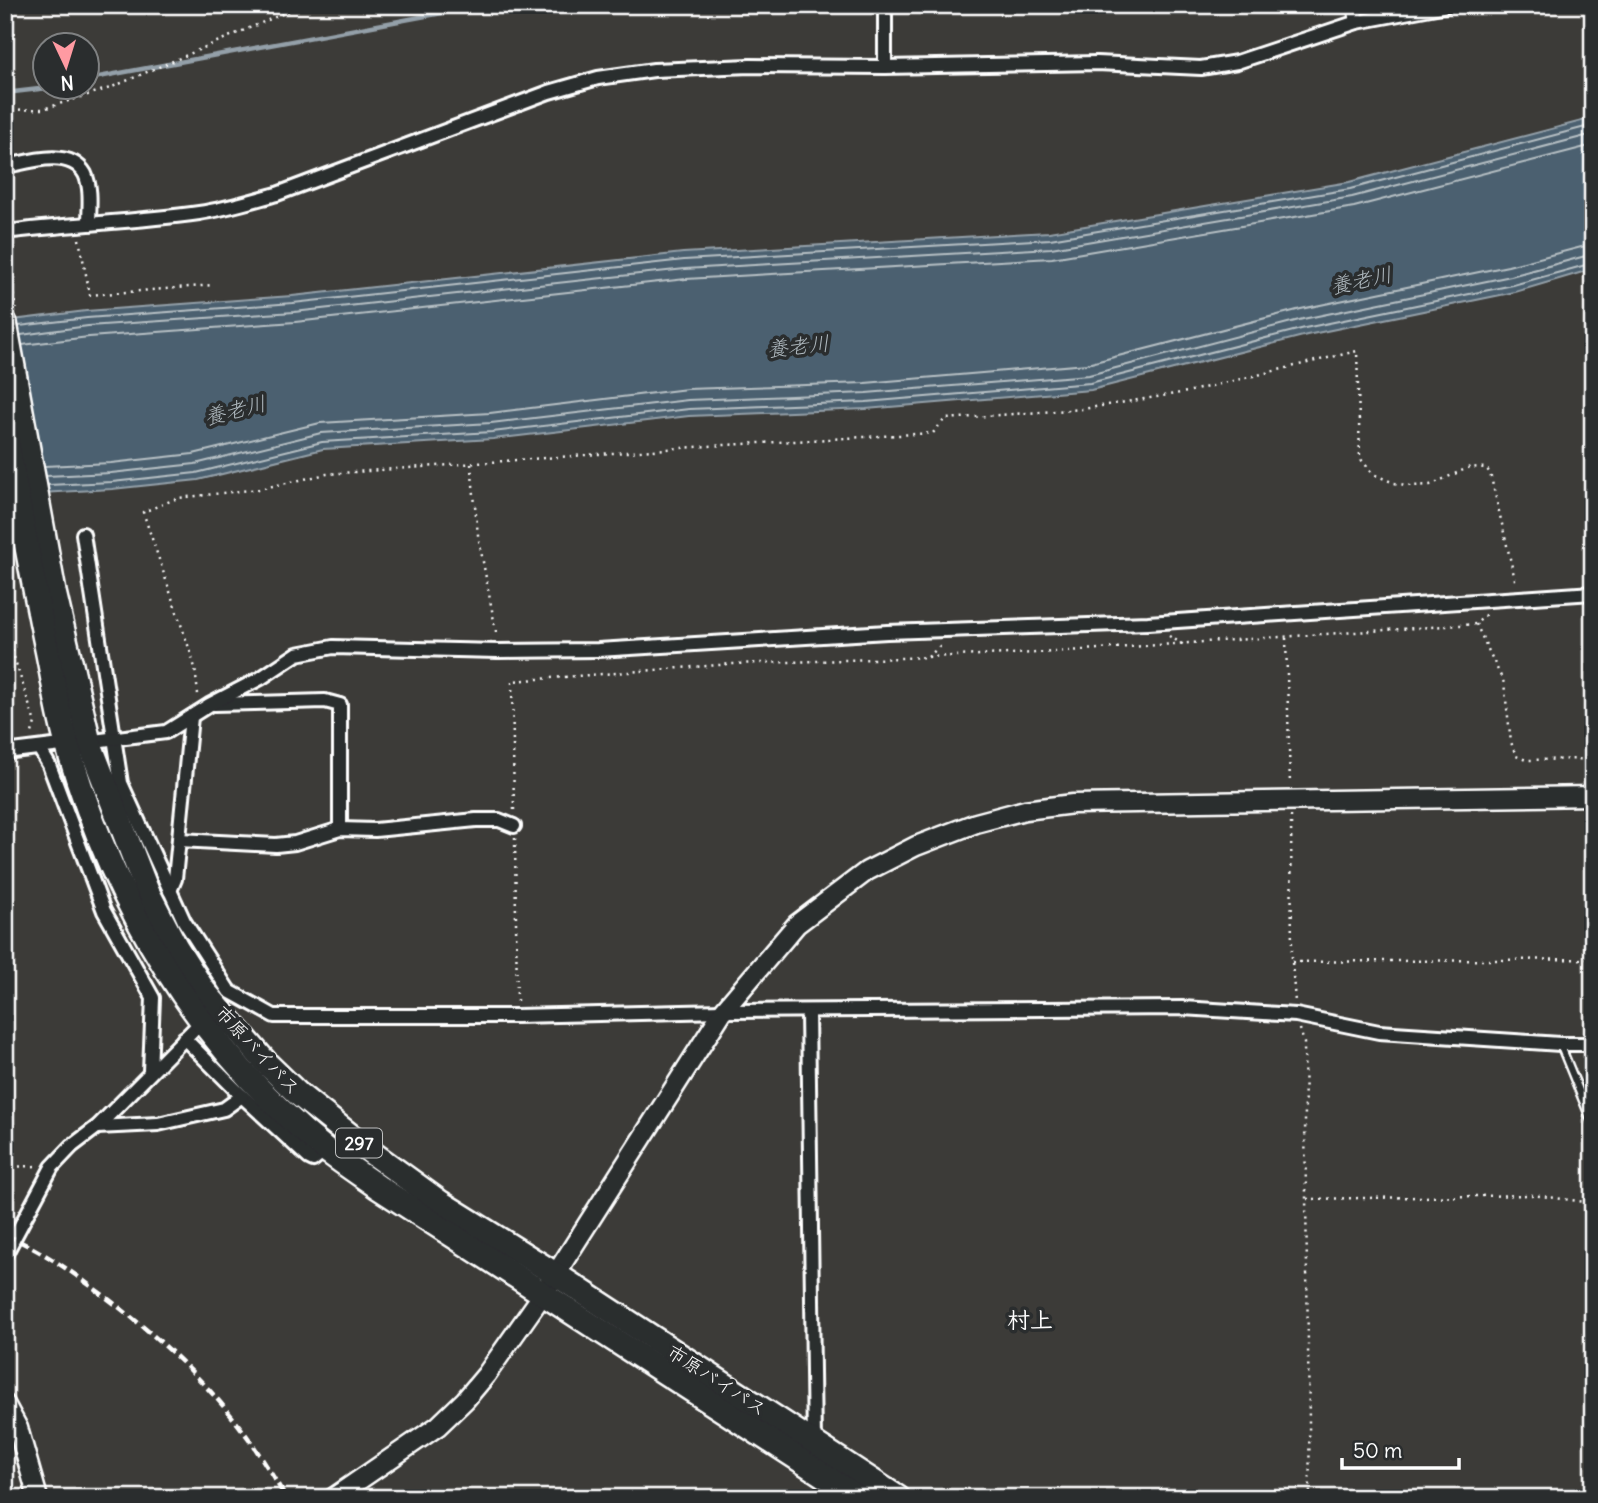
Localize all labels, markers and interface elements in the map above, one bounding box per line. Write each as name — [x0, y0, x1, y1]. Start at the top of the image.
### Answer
north arrow — [32, 32, 102, 102]
text: N — [60, 71, 75, 95]
water label: 養老川 — [1327, 260, 1395, 300]
water label: 養老川 — [765, 329, 831, 363]
water label: 養老川 — [201, 389, 269, 431]
street label: 市原バイパス — [210, 1000, 306, 1100]
road number: 297 — [336, 1128, 382, 1158]
district label: 村上 — [1007, 1305, 1053, 1334]
street label: 市原バイパス — [663, 1339, 771, 1421]
scale bar — [1342, 1426, 1460, 1470]
text: 50 m — [1353, 1437, 1402, 1464]

